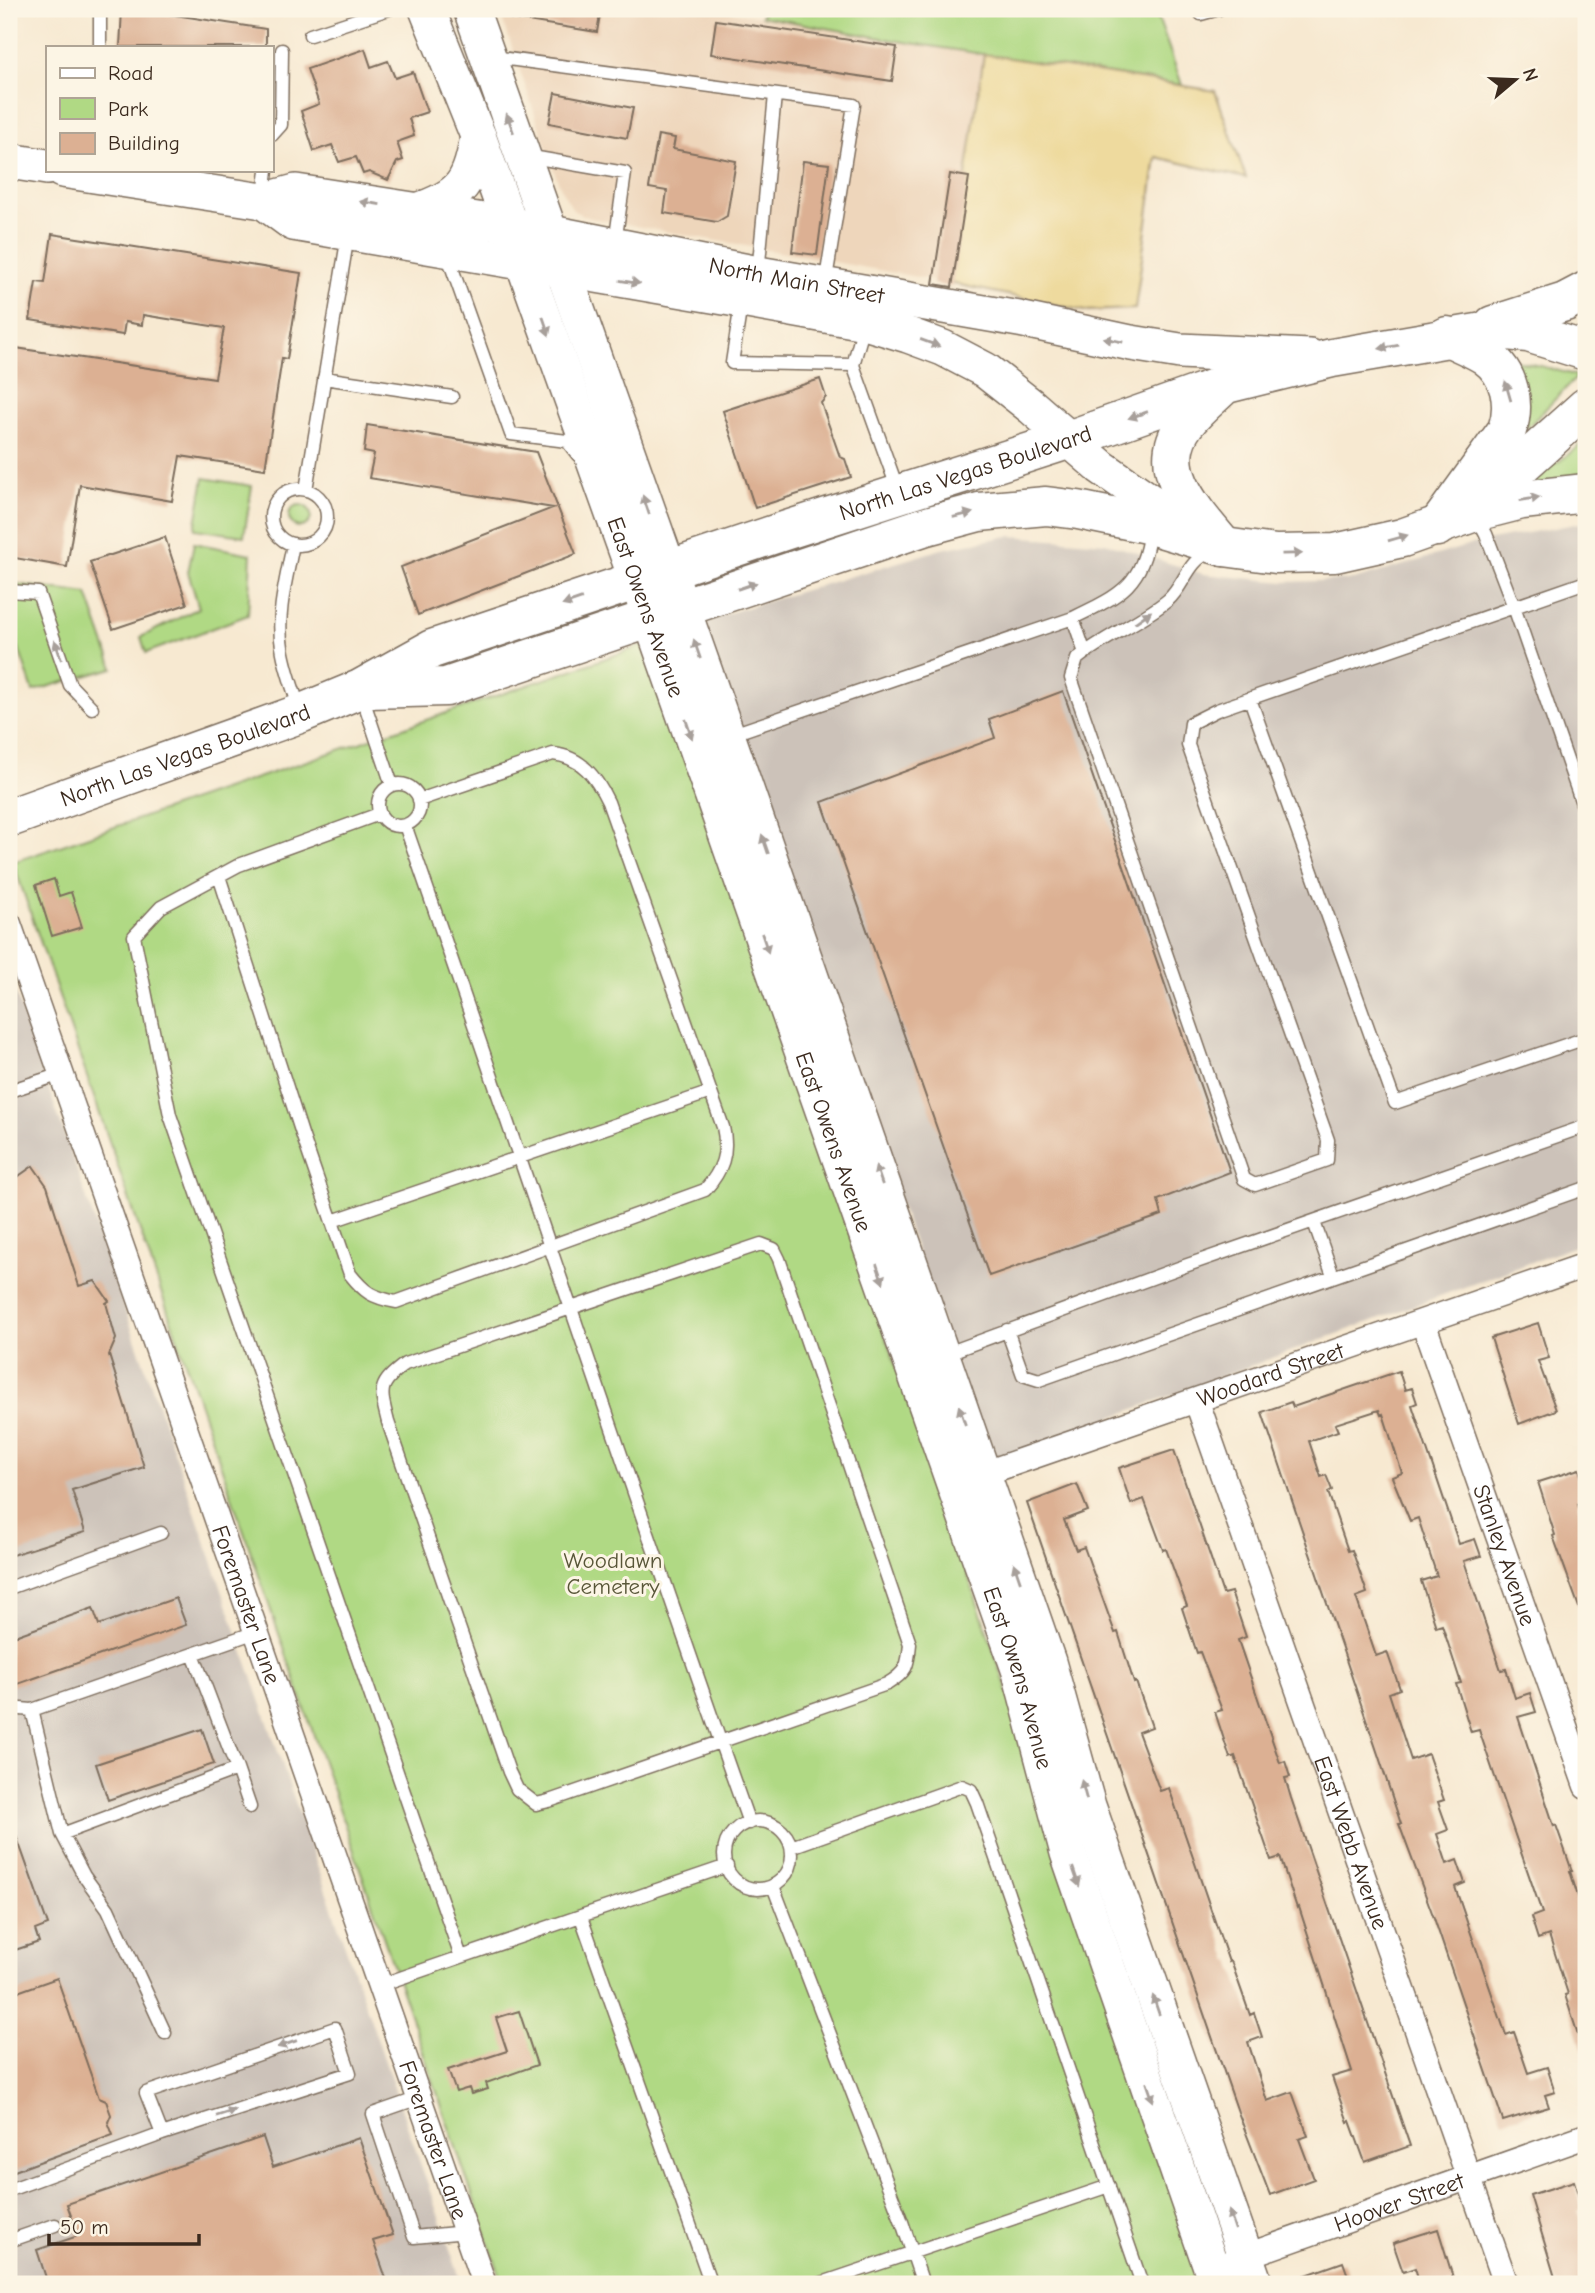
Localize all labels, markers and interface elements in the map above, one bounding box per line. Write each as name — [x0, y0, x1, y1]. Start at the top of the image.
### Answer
legend — [46, 46, 273, 172]
north arrow — [1480, 46, 1550, 116]
text: Road — [108, 61, 153, 85]
text: N — [1518, 65, 1543, 84]
text: Park — [108, 97, 148, 121]
one-way arrow — [505, 112, 516, 133]
text: Building — [108, 131, 180, 155]
one-way arrow — [359, 198, 381, 209]
street label: North Main Street — [707, 251, 888, 309]
one-way arrow — [619, 276, 641, 287]
one-way arrow — [541, 316, 552, 337]
one-way arrow — [1102, 334, 1124, 345]
one-way arrow — [919, 338, 940, 349]
one-way arrow — [1378, 342, 1400, 353]
one-way arrow — [1502, 380, 1513, 402]
one-way arrow — [1127, 410, 1148, 421]
street label: North Las Vegas Boulevard — [836, 419, 1095, 526]
one-way arrow — [1519, 493, 1541, 504]
one-way arrow — [640, 495, 651, 516]
one-way arrow — [952, 510, 974, 521]
street label: East Owens Avenue — [602, 513, 691, 701]
one-way arrow — [1388, 533, 1409, 543]
one-way arrow — [1281, 548, 1303, 560]
one-way arrow — [737, 580, 758, 591]
one-way arrow — [561, 597, 582, 608]
one-way arrow — [1134, 610, 1152, 624]
one-way arrow — [691, 638, 702, 659]
one-way arrow — [52, 640, 63, 661]
street label: North Las Vegas Boulevard — [56, 698, 314, 812]
one-way arrow — [684, 718, 695, 739]
one-way arrow — [759, 833, 770, 854]
one-way arrow — [760, 933, 771, 954]
street label: East Owens Avenue — [790, 1048, 878, 1236]
one-way arrow — [873, 1164, 884, 1185]
one-way arrow — [875, 1263, 886, 1284]
street label: Woodard Street — [1193, 1336, 1349, 1412]
one-way arrow — [956, 1404, 967, 1425]
street label: Stanley Avenue — [1468, 1481, 1542, 1629]
street label: Foremaster Lane — [207, 1522, 287, 1688]
park label: Woodlawn Cemetery — [564, 1547, 662, 1600]
one-way arrow — [1011, 1562, 1022, 1583]
street label: East Owens Avenue — [978, 1583, 1059, 1772]
street label: East Webb Avenue — [1309, 1752, 1394, 1933]
one-way arrow — [1078, 1779, 1088, 1800]
one-way arrow — [1071, 1866, 1082, 1887]
one-way arrow — [1150, 1995, 1161, 2016]
one-way arrow — [277, 2039, 298, 2050]
street label: Foremaster Lane — [394, 2057, 474, 2223]
one-way arrow — [1145, 2081, 1156, 2102]
one-way arrow — [216, 2107, 237, 2118]
street label: Hoover Street — [1330, 2166, 1469, 2237]
scale bar — [49, 2202, 200, 2246]
one-way arrow — [1226, 2209, 1237, 2230]
text: 50 m — [60, 2215, 109, 2239]

